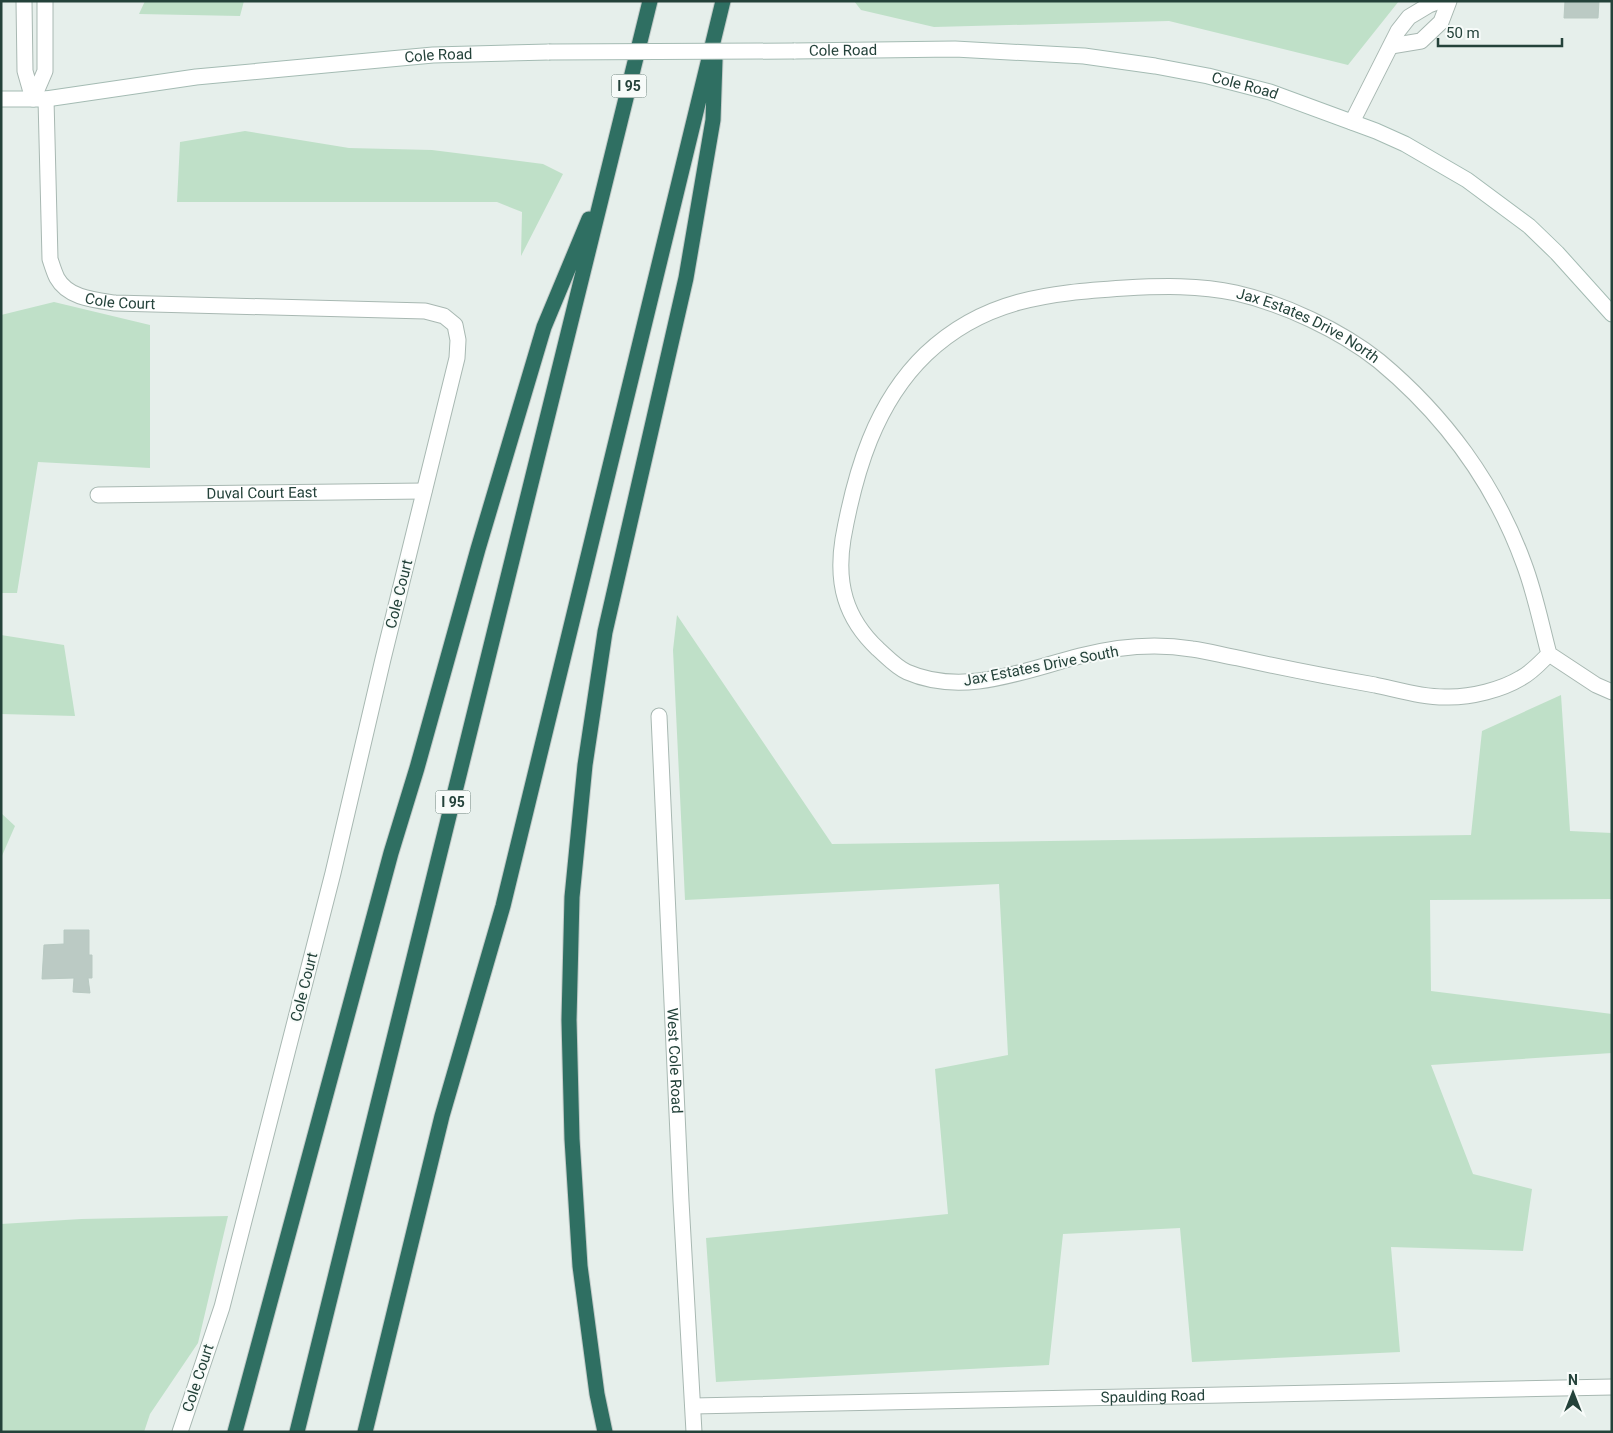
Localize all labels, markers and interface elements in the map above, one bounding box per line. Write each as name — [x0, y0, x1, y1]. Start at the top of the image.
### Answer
scale bar — [1438, 15, 1562, 47]
text: 50 m — [1446, 24, 1480, 42]
street label: Cole Road — [809, 41, 877, 60]
street label: Cole Road — [404, 45, 473, 67]
street label: Cole Road — [1210, 68, 1281, 103]
road number: I 95 — [612, 74, 646, 98]
street label: Jax Estates Drive North — [1235, 284, 1383, 367]
street label: Cole Court — [83, 289, 156, 313]
street label: Duval Court East — [206, 483, 318, 503]
street label: Cole Court — [382, 557, 416, 630]
street label: Jax Estates Drive South — [962, 642, 1120, 690]
road number: I 95 — [436, 790, 470, 814]
street label: Cole Court — [287, 950, 321, 1023]
street label: West Cole Road — [663, 1007, 686, 1114]
street label: Cole Court — [179, 1342, 217, 1414]
north arrow — [1548, 1368, 1598, 1418]
text: N — [1568, 1372, 1578, 1388]
street label: Spaulding Road — [1100, 1386, 1205, 1407]

